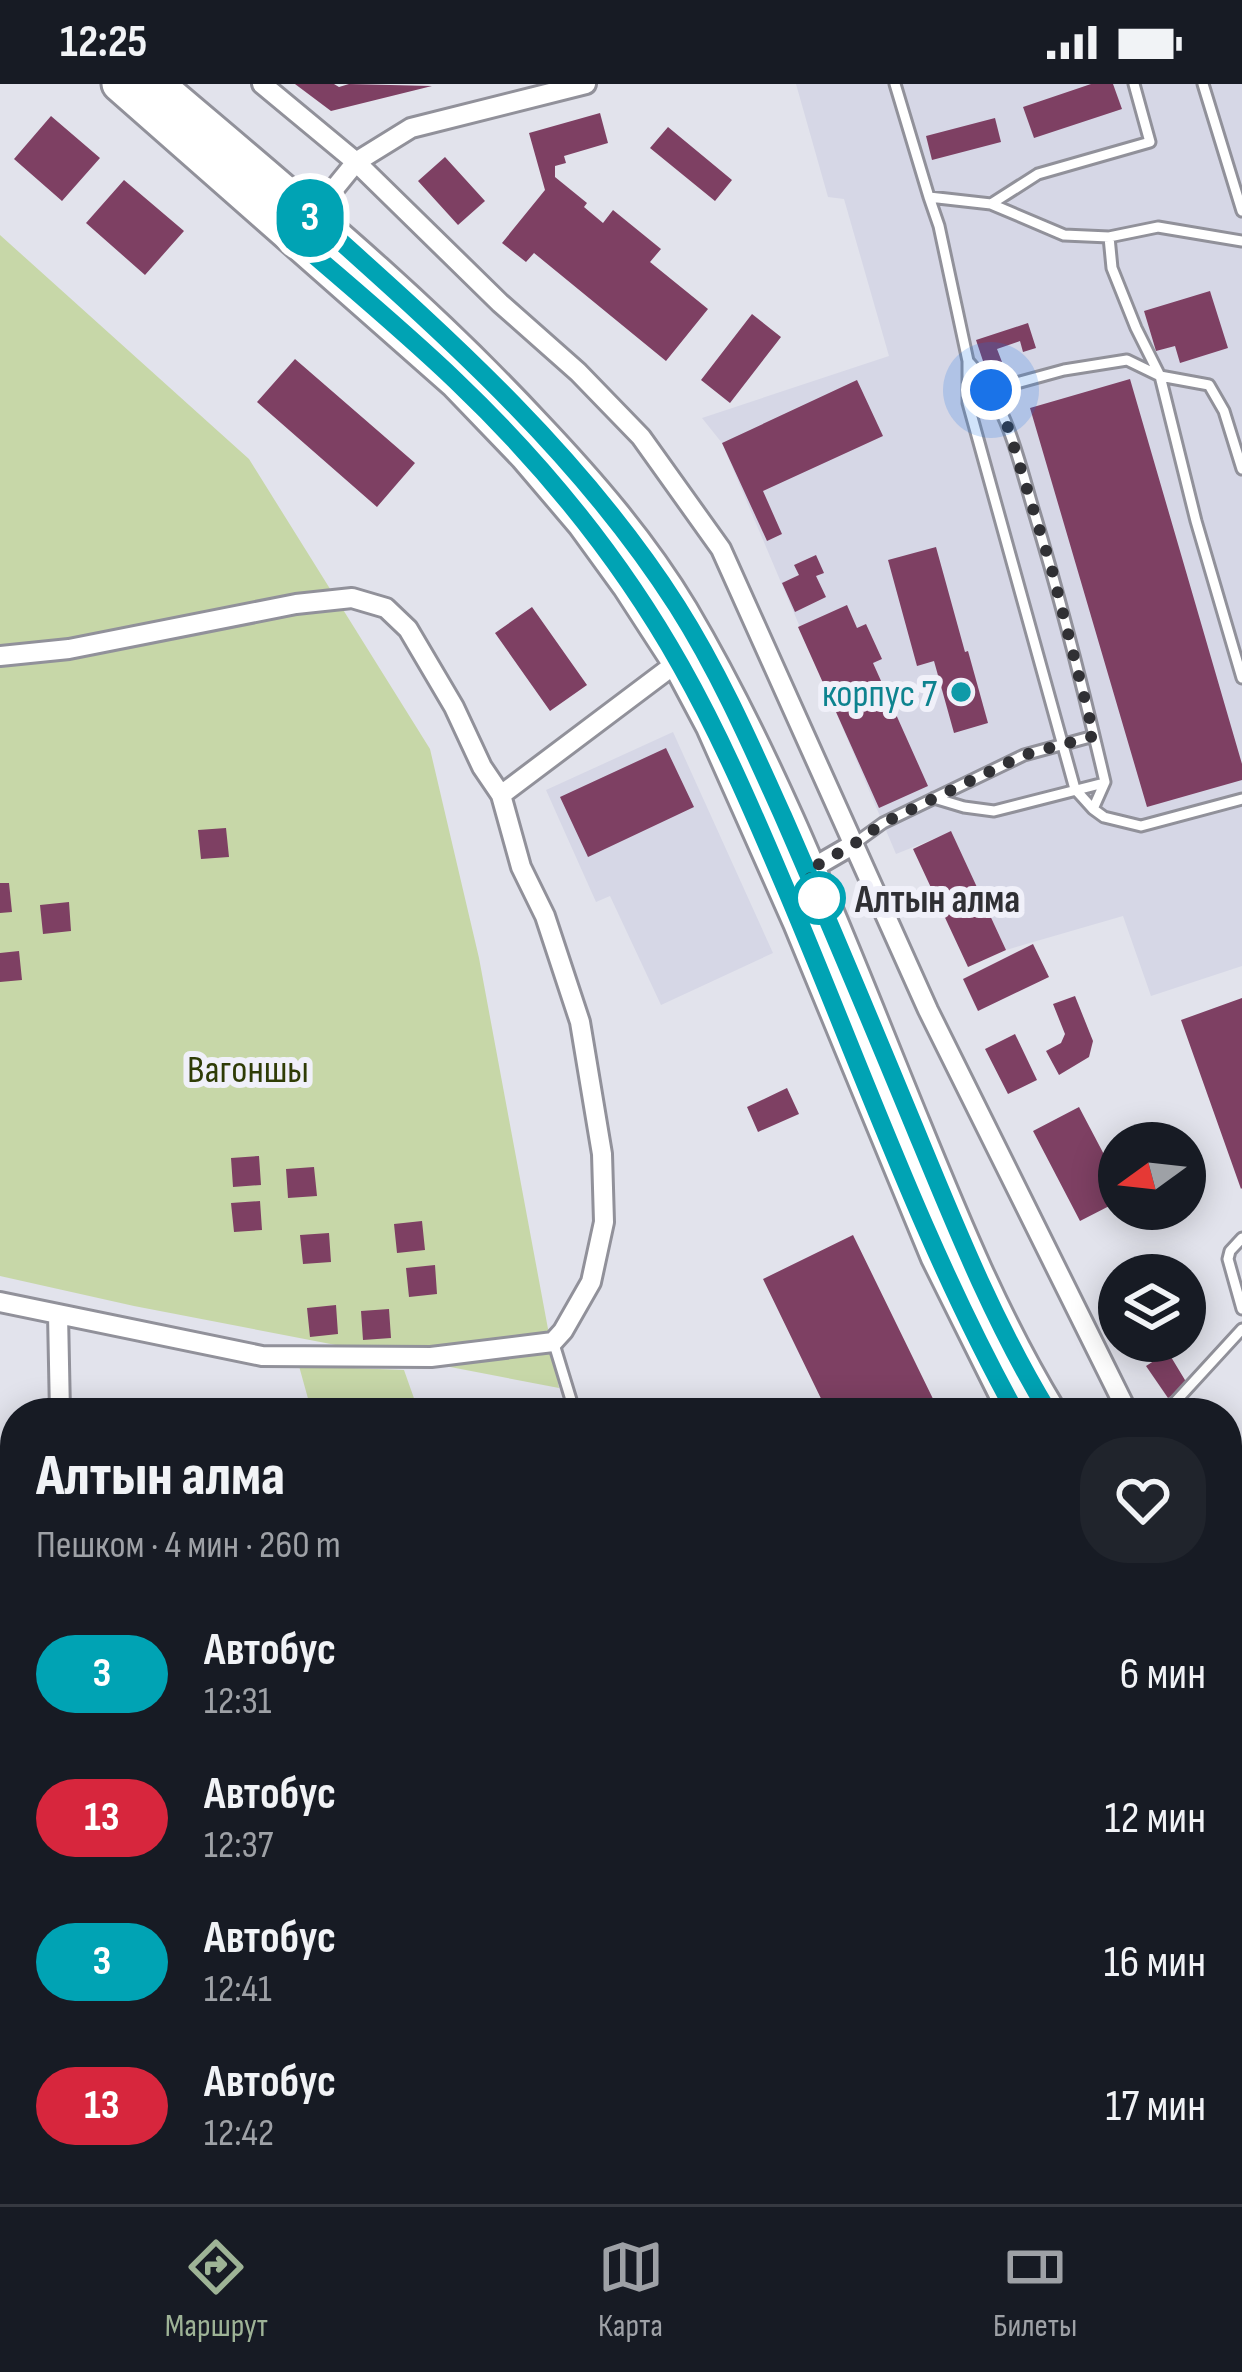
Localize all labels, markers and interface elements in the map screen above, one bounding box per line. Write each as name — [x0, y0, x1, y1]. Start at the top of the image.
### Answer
text: 12:25 — [60, 15, 147, 70]
line badge: 3 — [271, 179, 349, 257]
text: 3 — [301, 192, 319, 243]
your location — [961, 360, 1021, 420]
place label: корпус 7 — [822, 671, 937, 718]
marker: корпус 7 — [948, 679, 974, 705]
marker: Алтын алма — [794, 873, 844, 923]
place label: Алтын алма — [854, 877, 1020, 924]
park label: Вагоншы — [187, 1047, 309, 1094]
north arrow — [1098, 1122, 1206, 1230]
map controls — [1098, 1122, 1206, 1362]
button: layers — [1098, 1254, 1206, 1362]
button: heart — [1080, 1437, 1206, 1563]
text: Алтын алма — [36, 1443, 285, 1511]
text: Пешком · 4 мин · 260 m — [36, 1522, 341, 1569]
text: Автобус — [204, 1623, 336, 1678]
text: 6 мин — [1120, 1647, 1206, 1702]
text: 3 — [93, 1648, 111, 1699]
text: 12:31 — [204, 1678, 272, 1725]
text: Автобус — [204, 1767, 336, 1822]
text: 12 мин — [1104, 1791, 1206, 1846]
text: 13 — [84, 1792, 120, 1843]
text: 12:37 — [204, 1822, 273, 1869]
text: Автобус — [204, 1911, 336, 1966]
text: 16 мин — [1104, 1935, 1206, 1990]
text: 3 — [93, 1936, 111, 1987]
text: 12:41 — [204, 1966, 272, 2013]
text: Автобус — [204, 2055, 336, 2110]
text: 17 мин — [1106, 2079, 1206, 2134]
text: 13 — [84, 2080, 120, 2131]
text: 12:42 — [204, 2110, 274, 2157]
tab: Маршрут — [165, 2234, 268, 2346]
tab: Карта — [598, 2234, 664, 2346]
tab: Билеты — [993, 2234, 1077, 2346]

